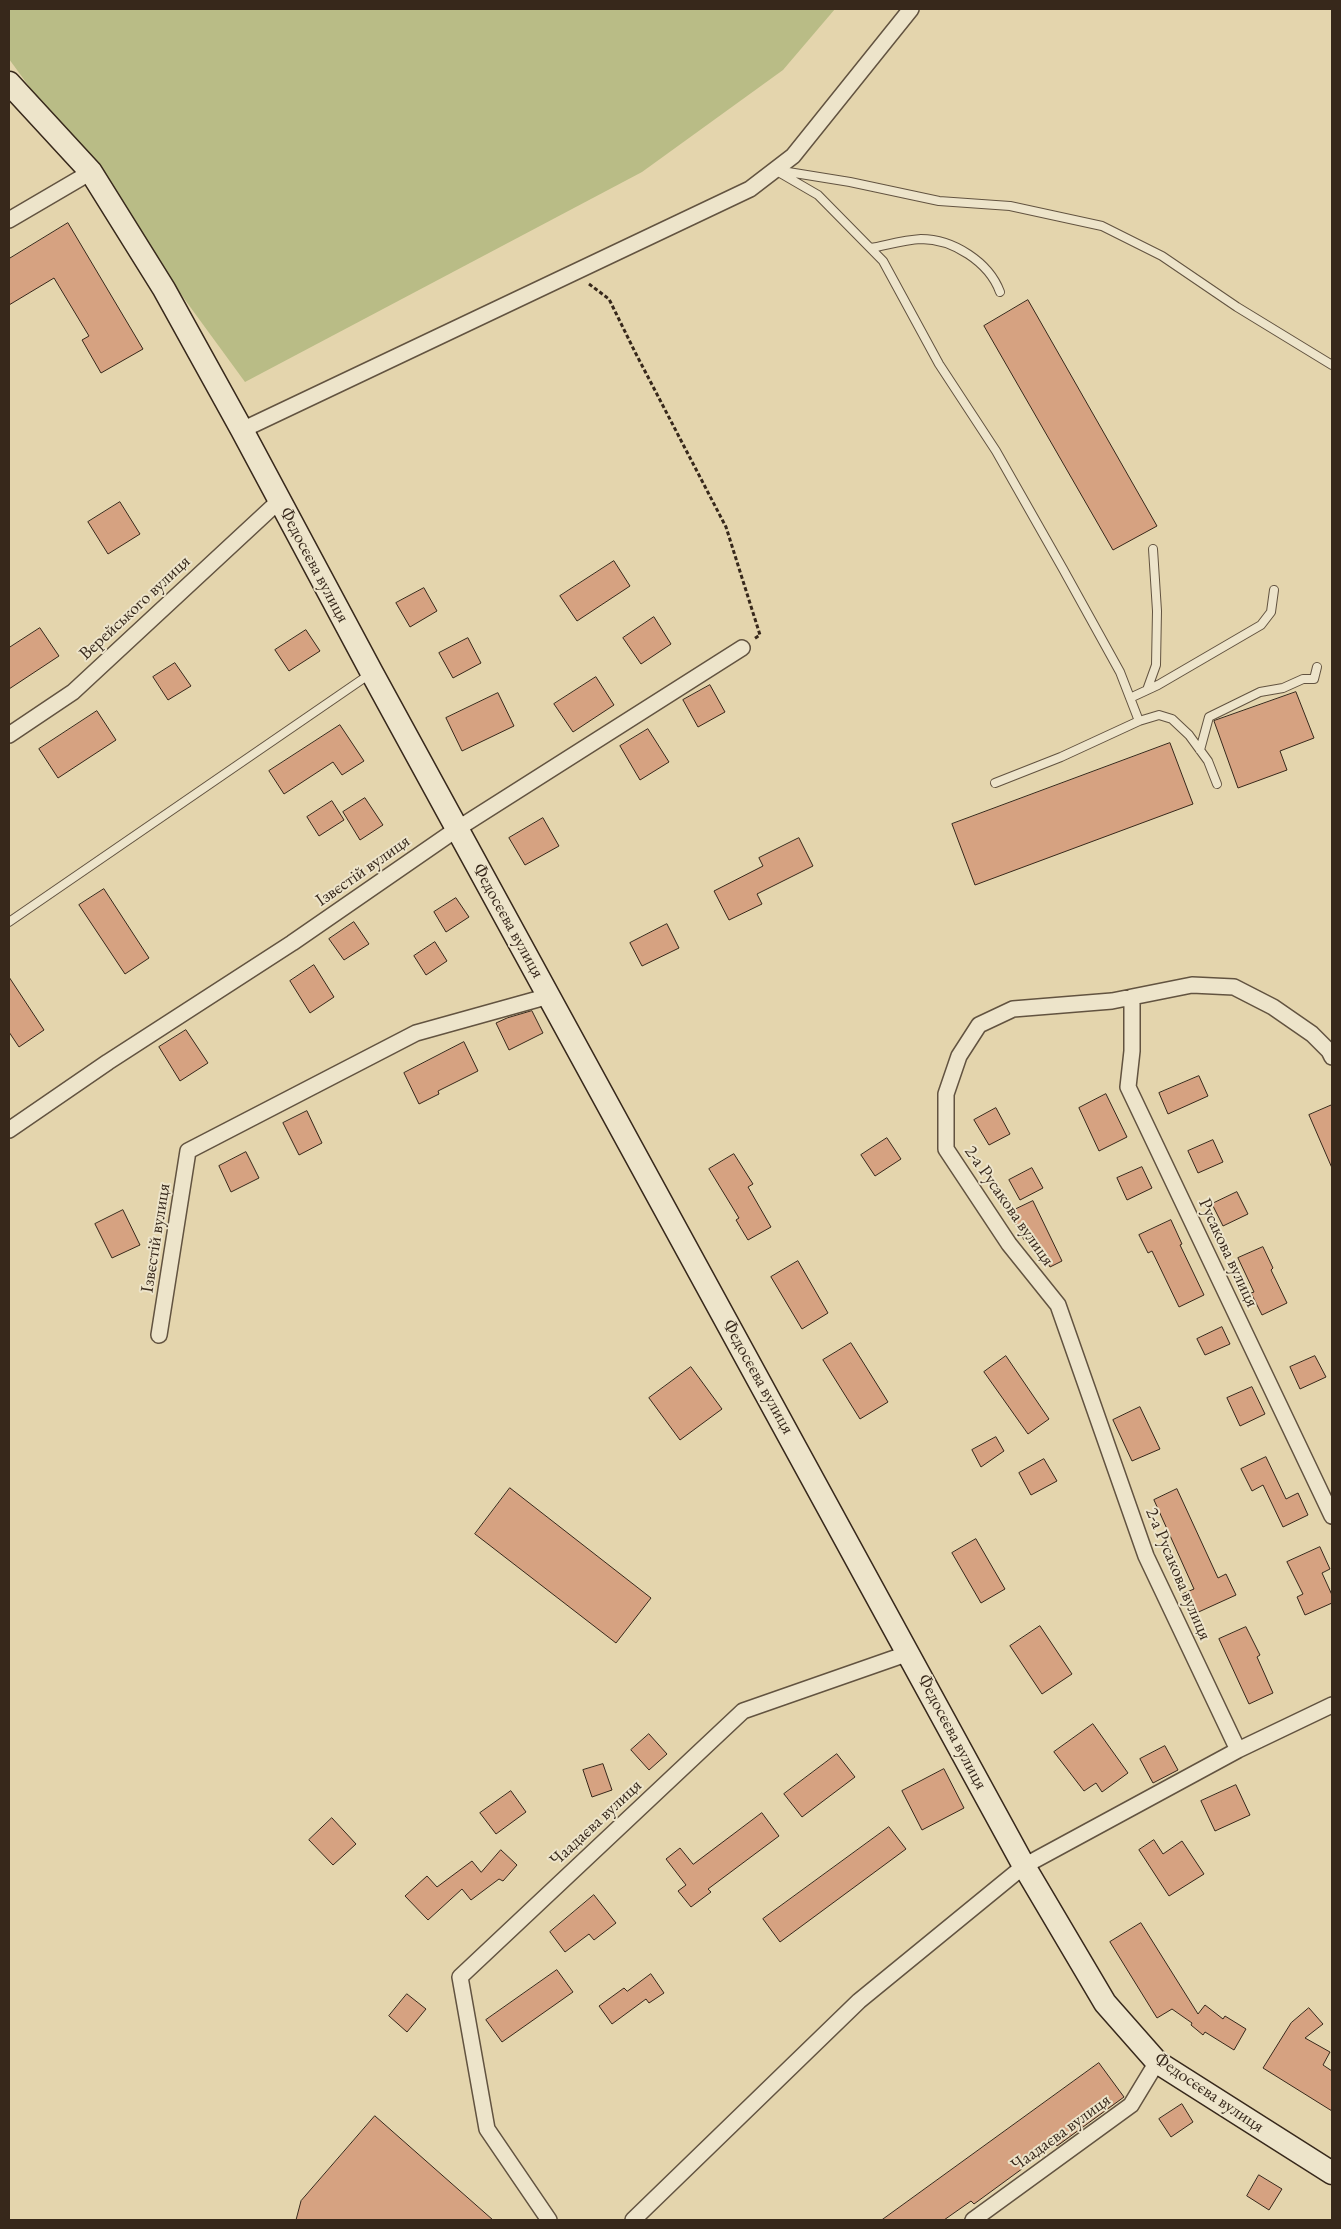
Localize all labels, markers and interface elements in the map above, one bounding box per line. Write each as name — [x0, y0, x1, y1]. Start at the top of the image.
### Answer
street label: Федосєєва вулиця — [274, 504, 354, 626]
street label: Верейського вулиця — [75, 551, 195, 665]
street label: Ізвєстій вулиця — [312, 831, 414, 911]
street label: Федосєєва вулиця — [468, 860, 548, 982]
street label: 2-а Русакова вулиця — [959, 1142, 1059, 1270]
street label: Ізвєстій вулиця — [137, 1182, 175, 1294]
street label: Русакова вулиця — [1193, 1195, 1263, 1311]
street label: Федосєєва вулиця — [718, 1316, 798, 1438]
street label: 2-а Русакова вулиця — [1140, 1505, 1216, 1643]
street label: Федосєєва вулиця — [912, 1671, 992, 1793]
street label: Чаадаєва вулиця — [546, 1775, 646, 1871]
street label: Федосєєва вулиця — [1150, 2048, 1268, 2138]
street label: Чаадаєва вулиця — [1007, 2090, 1115, 2176]

